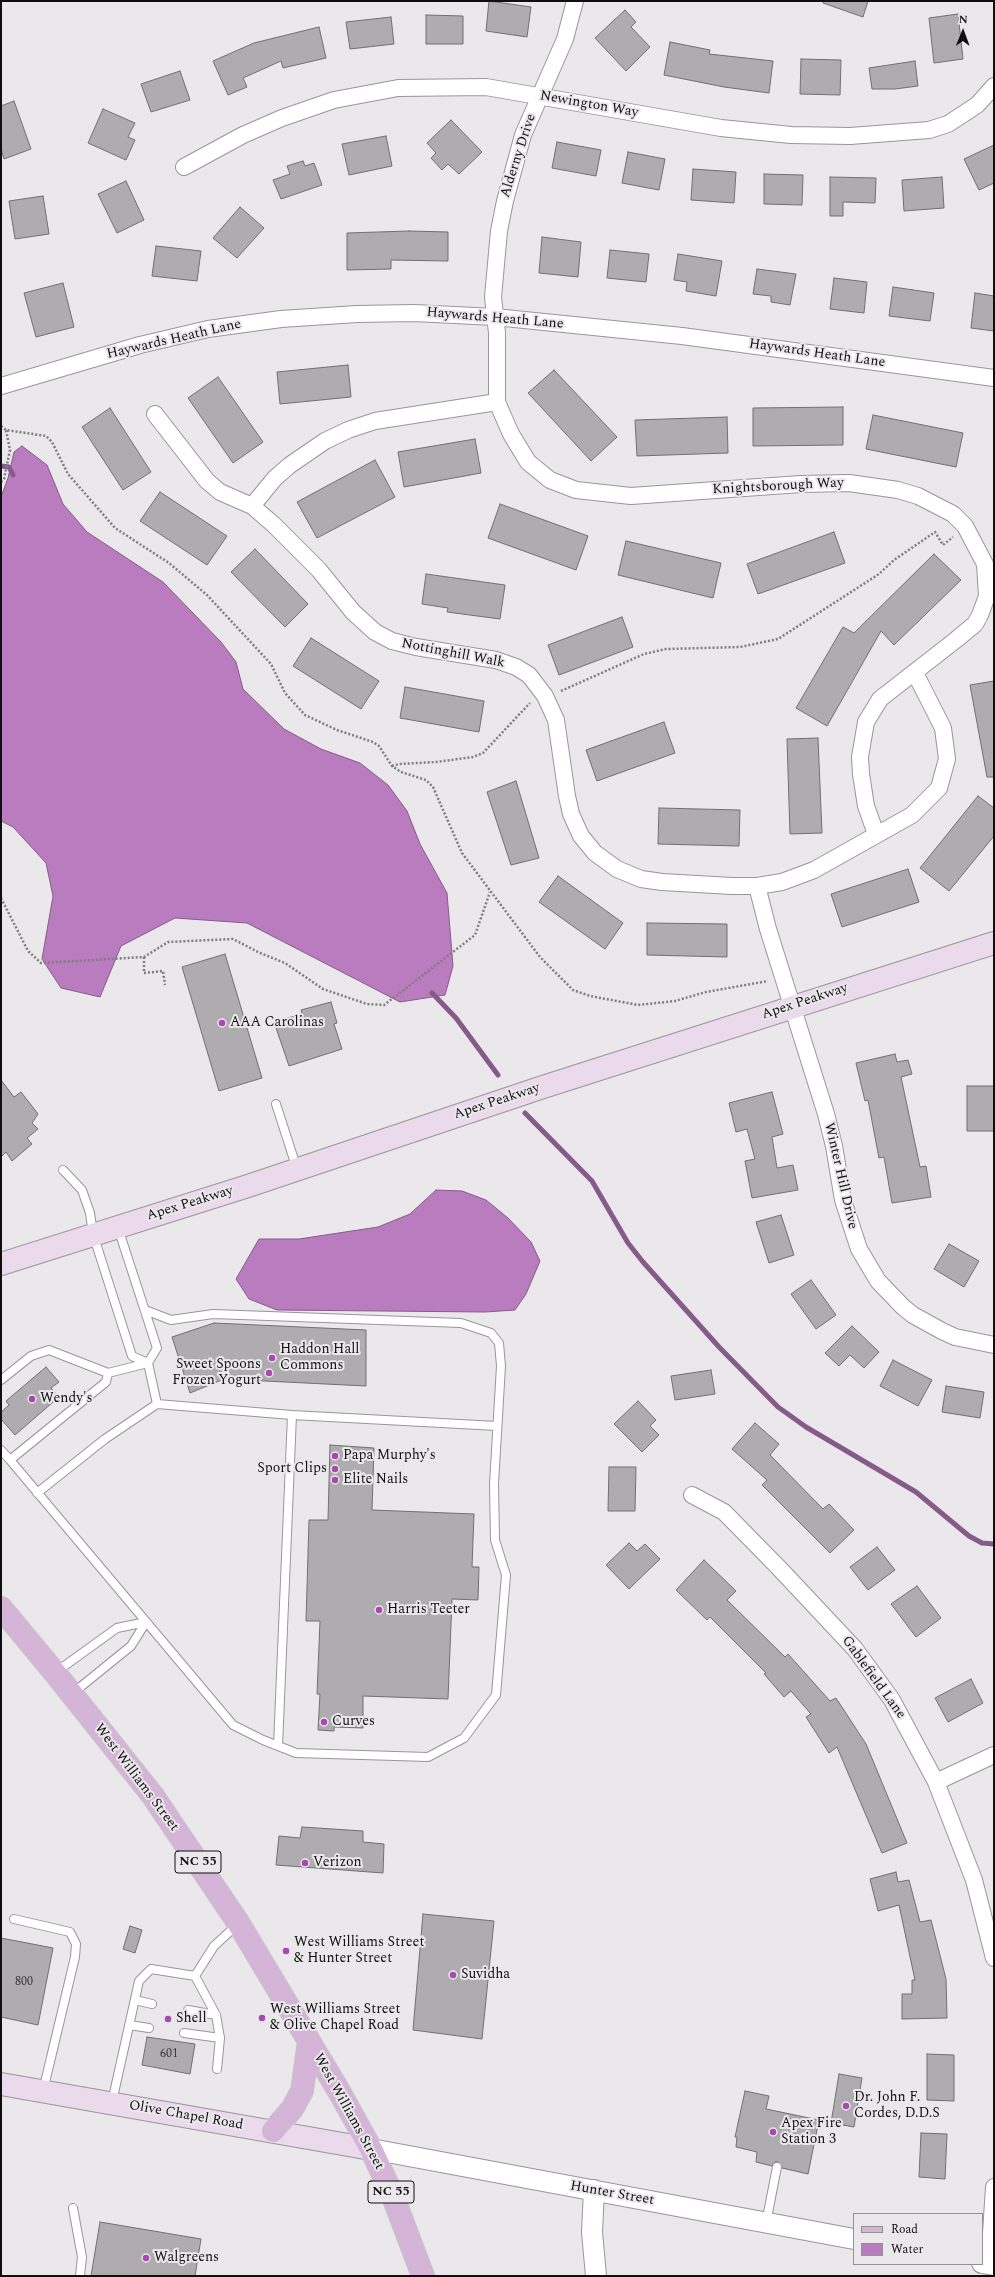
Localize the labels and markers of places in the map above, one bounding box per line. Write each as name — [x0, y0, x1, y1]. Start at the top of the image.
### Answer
place label: AAA Carolinas — [230, 1015, 324, 1031]
marker: AAA Carolinas — [217, 1018, 227, 1028]
place label: Haddon Hall Commons — [280, 1342, 359, 1374]
marker: Haddon Hall Commons — [267, 1353, 277, 1363]
place label: Sweet Spoons Frozen Yogurt — [172, 1357, 261, 1390]
marker: Sweet Spoons Frozen Yogurt — [264, 1368, 274, 1378]
place label: Wendy's — [40, 1391, 92, 1407]
marker: Wendy's — [27, 1394, 37, 1404]
place label: Papa Murphy's — [343, 1448, 436, 1464]
marker: Papa Murphy's — [330, 1451, 340, 1461]
place label: Sport Clips — [257, 1461, 327, 1477]
marker: Sport Clips — [330, 1464, 340, 1474]
place label: Elite Nails — [343, 1472, 408, 1488]
marker: Elite Nails — [330, 1475, 340, 1485]
place label: Harris Teeter — [387, 1602, 470, 1618]
marker: Harris Teeter — [374, 1605, 384, 1615]
place label: Curves — [332, 1714, 375, 1730]
marker: Curves — [319, 1717, 329, 1727]
place label: Verizon — [313, 1855, 362, 1871]
marker: Verizon — [300, 1858, 310, 1868]
place label: West Williams Street & Hunter Street — [294, 1935, 424, 1968]
marker: West Williams Street & Hunter Street — [281, 1946, 291, 1956]
place label: Suvidha — [461, 1967, 510, 1983]
marker: Suvidha — [448, 1970, 458, 1980]
place label: West Williams Street & Olive Chapel Road — [270, 2002, 400, 2034]
place label: Shell — [176, 2011, 207, 2027]
marker: West Williams Street & Olive Chapel Road — [257, 2013, 267, 2023]
marker: Shell — [163, 2014, 173, 2024]
place label: Dr. John F. Cordes, D.D.S — [854, 2090, 940, 2122]
marker: Dr. John F. Cordes, D.D.S — [841, 2101, 851, 2111]
place label: Apex Fire Station 3 — [781, 2116, 842, 2148]
marker: Apex Fire Station 3 — [768, 2127, 778, 2137]
place label: Walgreens — [154, 2250, 219, 2266]
marker: Walgreens — [141, 2253, 151, 2263]

